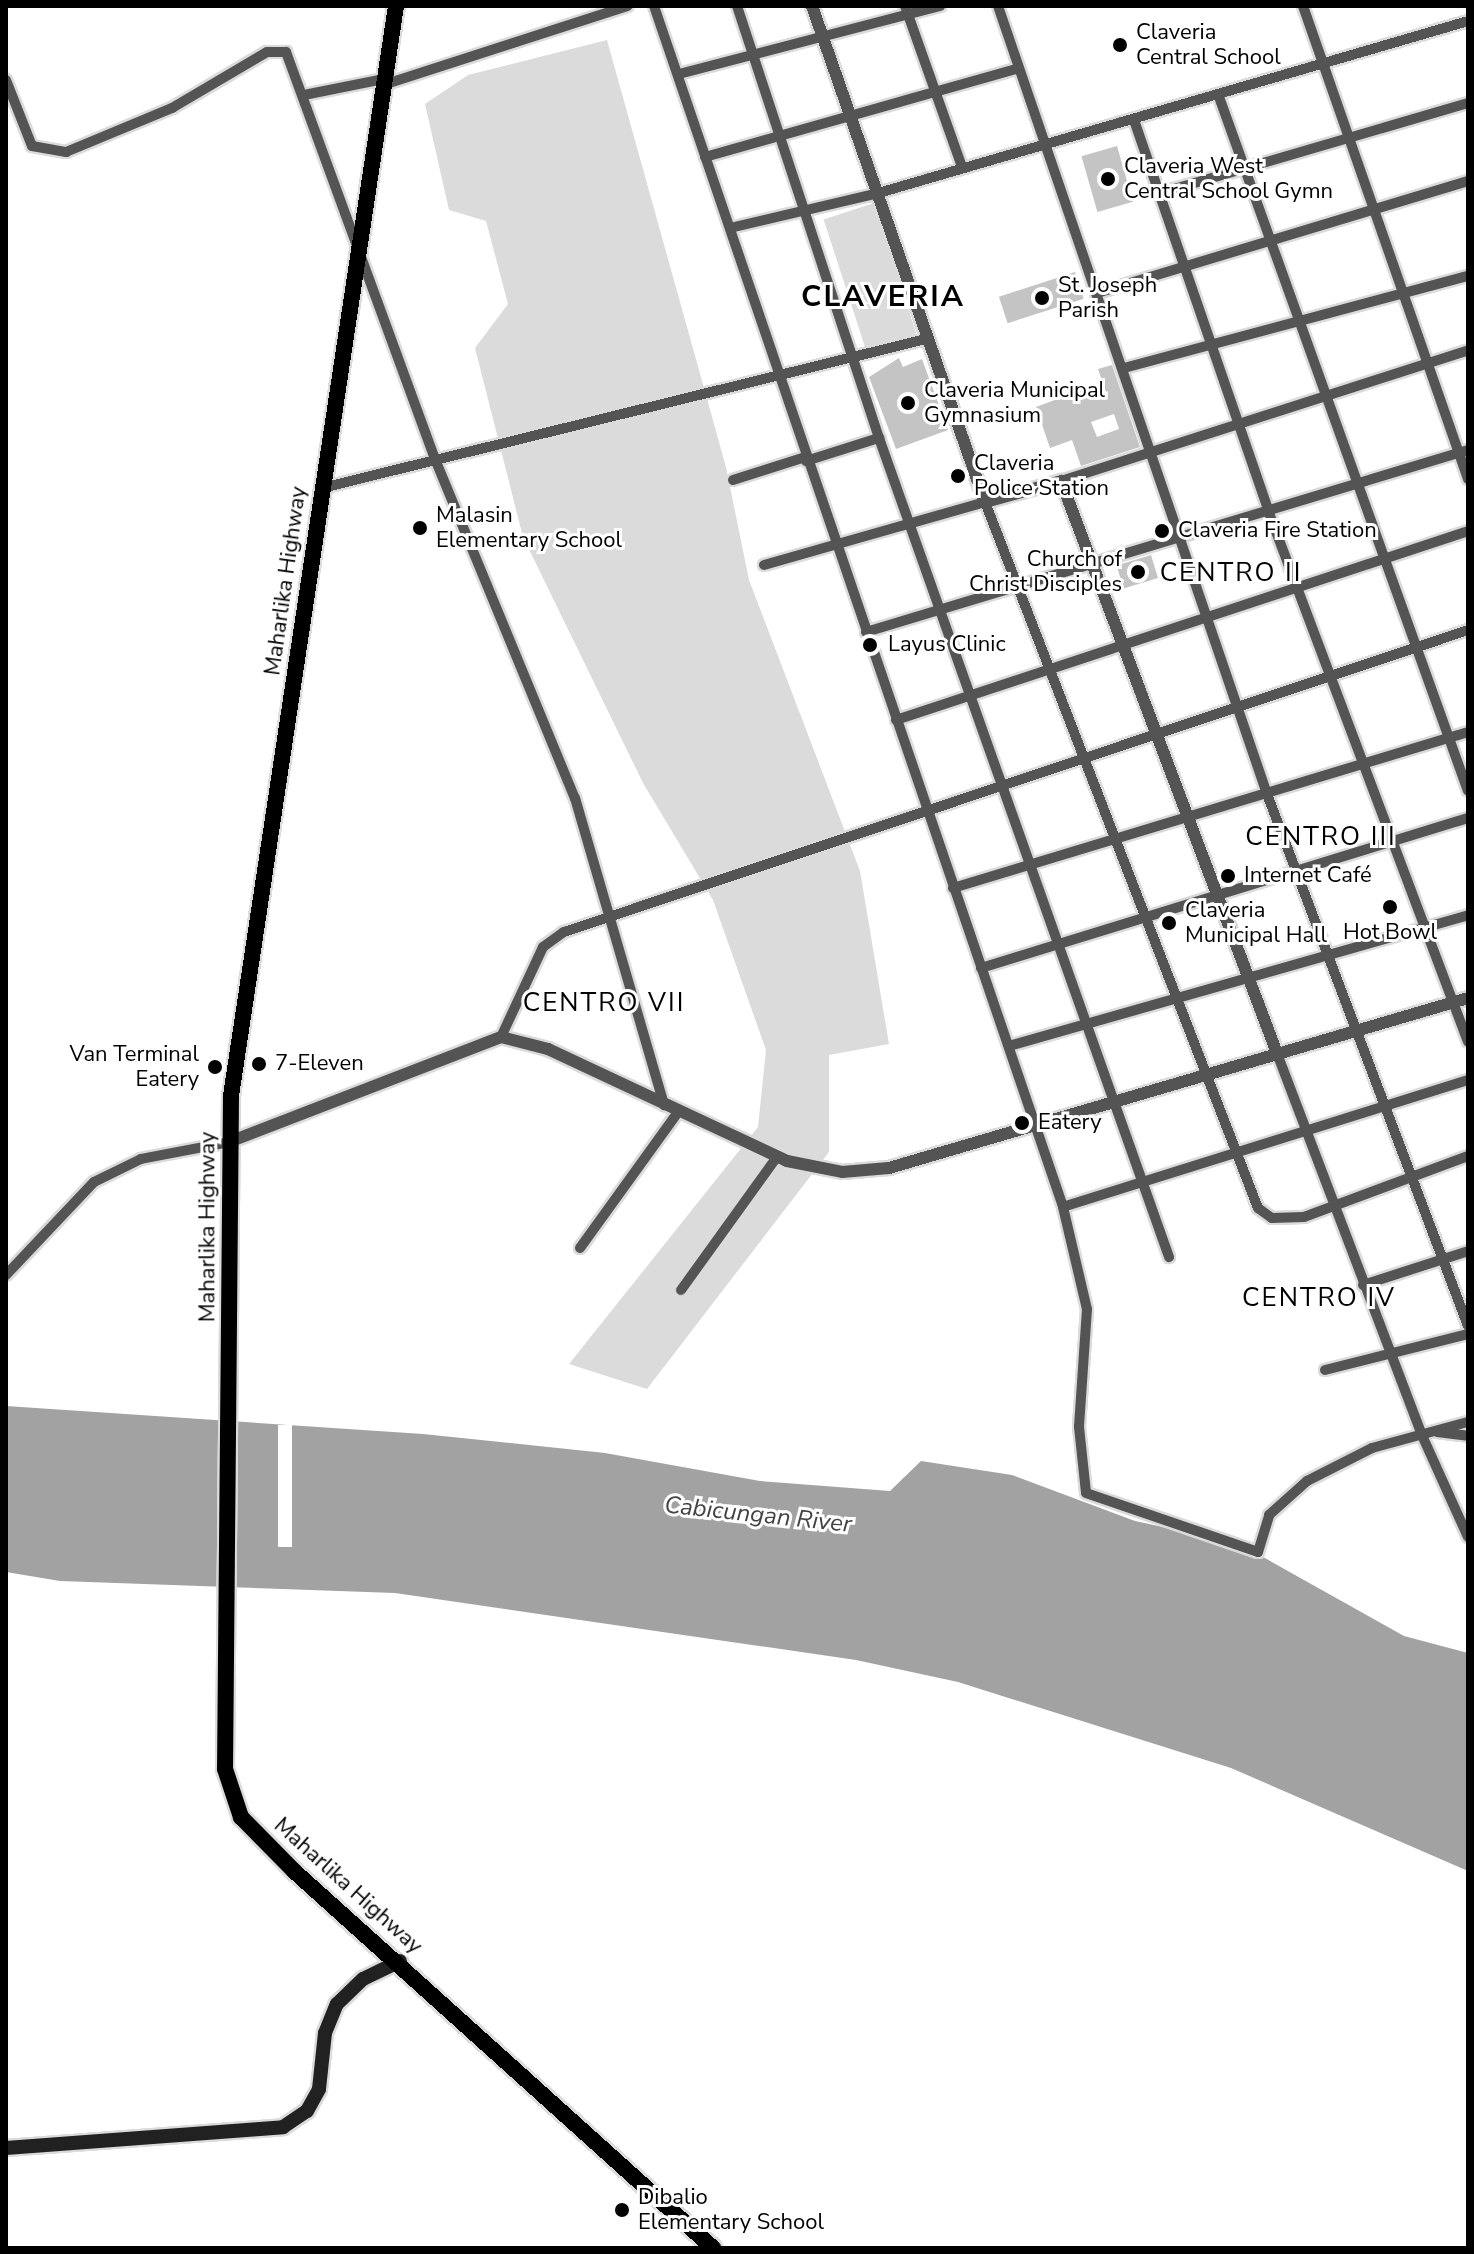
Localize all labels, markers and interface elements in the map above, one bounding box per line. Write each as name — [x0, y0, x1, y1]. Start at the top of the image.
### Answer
place label: Claveria Central School — [1136, 19, 1281, 70]
marker: Claveria Central School — [1111, 36, 1129, 54]
place label: Claveria West Central School Gymn — [1124, 153, 1333, 204]
marker: Claveria West Central School Gymn — [1099, 170, 1117, 188]
place label: St. Joseph Parish — [1058, 272, 1157, 324]
district label: CLAVERIA — [801, 279, 965, 315]
marker: St. Joseph Parish — [1033, 289, 1051, 307]
place label: Claveria Municipal Gymnasium — [924, 377, 1105, 428]
marker: Claveria Municipal Gymnasium — [899, 394, 917, 412]
place label: Claveria Police Station — [974, 450, 1109, 502]
marker: Claveria Police Station — [949, 467, 967, 485]
street label: Maharlika Highway — [260, 485, 312, 677]
place label: Malasin Elementary School — [436, 502, 622, 554]
place label: Claveria Fire Station — [1178, 518, 1377, 544]
marker: Malasin Elementary School — [411, 519, 429, 537]
marker: Claveria Fire Station — [1153, 522, 1171, 540]
place label: Church of Christ Disciples — [969, 546, 1122, 598]
district label: CENTRO II — [1160, 557, 1302, 589]
marker: Church of Christ Disciples — [1129, 563, 1147, 581]
place label: Layus Clinic — [888, 632, 1006, 658]
marker: Layus Clinic — [859, 634, 881, 656]
district label: CENTRO III — [1245, 821, 1397, 853]
place label: Internet Café — [1244, 863, 1372, 889]
marker: Internet Café — [1219, 867, 1237, 885]
place label: Claveria Municipal Hall — [1185, 897, 1327, 948]
marker: Hot Bowl — [1381, 898, 1399, 916]
marker: Claveria Municipal Hall — [1160, 914, 1178, 932]
place label: Hot Bowl — [1343, 920, 1437, 946]
district label: CENTRO VII — [523, 987, 685, 1019]
place label: Van Terminal Eatery — [70, 1041, 199, 1092]
place label: 7-Eleven — [275, 1051, 364, 1077]
marker: 7-Eleven — [250, 1055, 268, 1073]
marker: Van Terminal Eatery — [206, 1058, 224, 1076]
place label: Eatery — [1038, 1110, 1101, 1136]
marker: Eatery — [1013, 1114, 1031, 1132]
street label: Maharlika Highway — [195, 1132, 221, 1322]
district label: CENTRO IV — [1242, 1282, 1396, 1314]
water label: Cabicungan River — [663, 1491, 853, 1539]
street label: Maharlika Highway — [268, 1812, 428, 1960]
place label: Dibalio Elementary School — [638, 2184, 824, 2236]
marker: Dibalio Elementary School — [613, 2201, 631, 2219]

